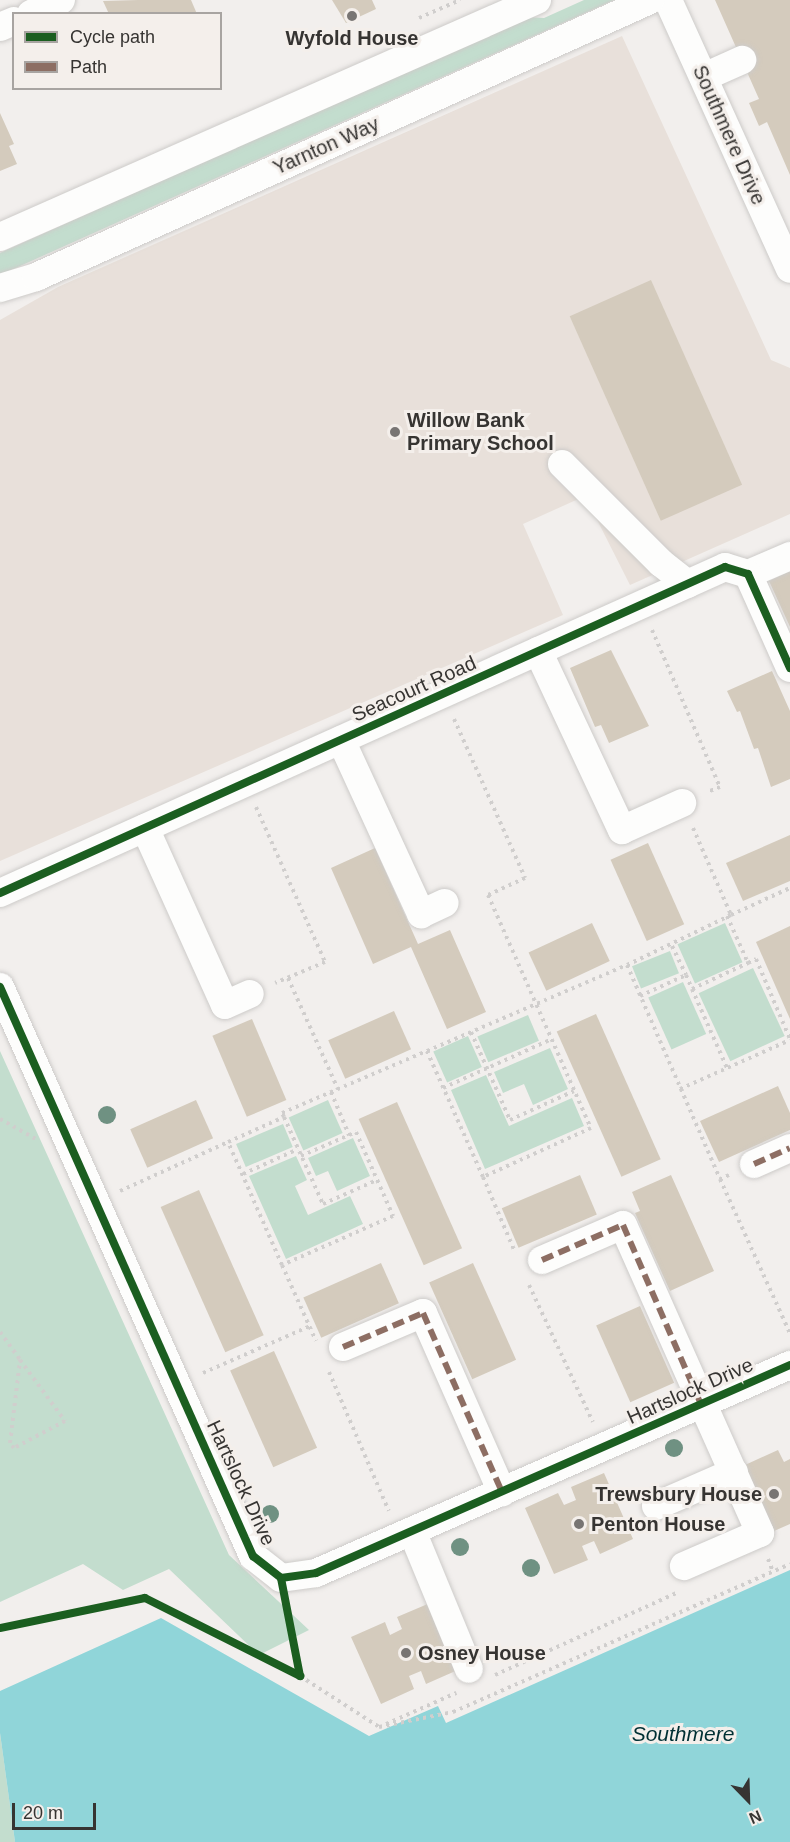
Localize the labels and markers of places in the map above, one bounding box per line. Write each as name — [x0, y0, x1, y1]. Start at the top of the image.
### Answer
marker: Wyfold House — [345, 9, 359, 23]
place label: Wyfold House — [286, 26, 418, 50]
place label: Willow Bank Primary School — [407, 408, 554, 455]
marker: Willow Bank Primary School — [388, 425, 402, 439]
place label: Trewsbury House — [595, 1482, 762, 1506]
marker: Trewsbury House — [767, 1487, 781, 1501]
place label: Penton House — [591, 1512, 725, 1536]
marker: Penton House — [572, 1517, 586, 1531]
place label: Osney House — [418, 1641, 546, 1665]
marker: Osney House — [399, 1646, 413, 1660]

